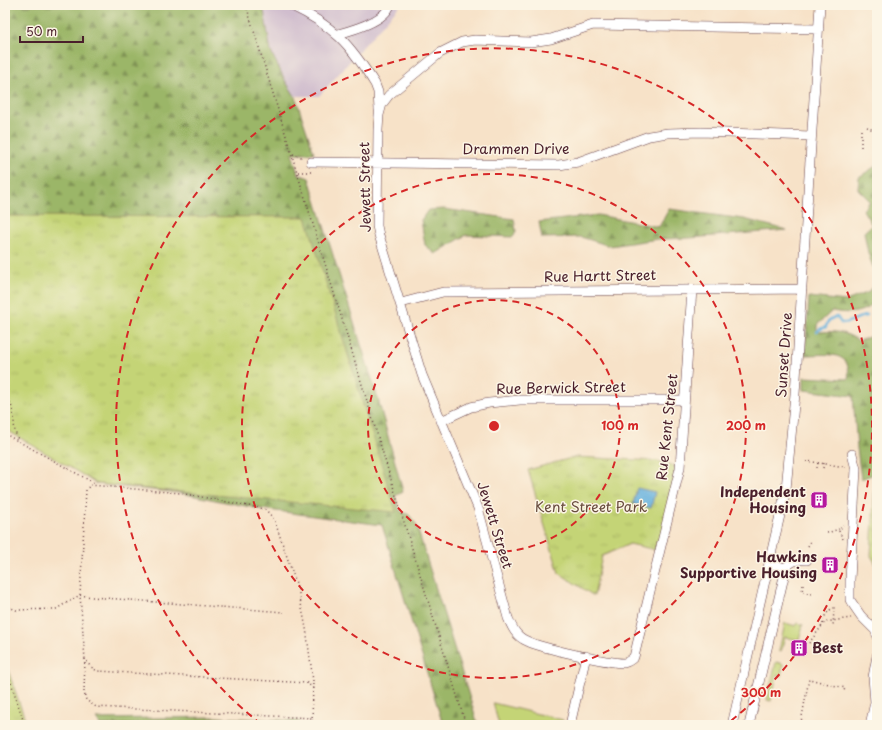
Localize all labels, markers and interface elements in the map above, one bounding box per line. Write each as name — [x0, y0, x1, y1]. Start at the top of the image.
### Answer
scale bar — [20, 18, 83, 44]
text: 50 m — [26, 22, 57, 40]
street label: Drammen Drive — [463, 138, 569, 159]
street label: Jewett Street — [353, 141, 376, 232]
street label: Rue Hartt Street — [544, 264, 657, 287]
street label: Sunset Drive — [770, 311, 797, 398]
street label: Rue Kent Street — [650, 372, 683, 481]
street label: Rue Berwick Street — [496, 376, 626, 399]
text: 100 m — [601, 416, 639, 434]
text: 200 m — [726, 416, 766, 434]
centre of rings — [487, 419, 501, 433]
street label: Jewett Street — [472, 479, 519, 571]
place label: Independent Housing — [720, 481, 806, 518]
building icon: Independent Housing — [809, 490, 829, 510]
park label: Kent Street Park — [535, 496, 648, 517]
place label: Hawkins Supportive Housing — [680, 546, 817, 583]
building icon: Hawkins Supportive Housing — [820, 555, 840, 575]
place label: Best — [812, 637, 843, 658]
building icon: Best — [789, 638, 809, 658]
text: 300 m — [741, 683, 781, 701]

